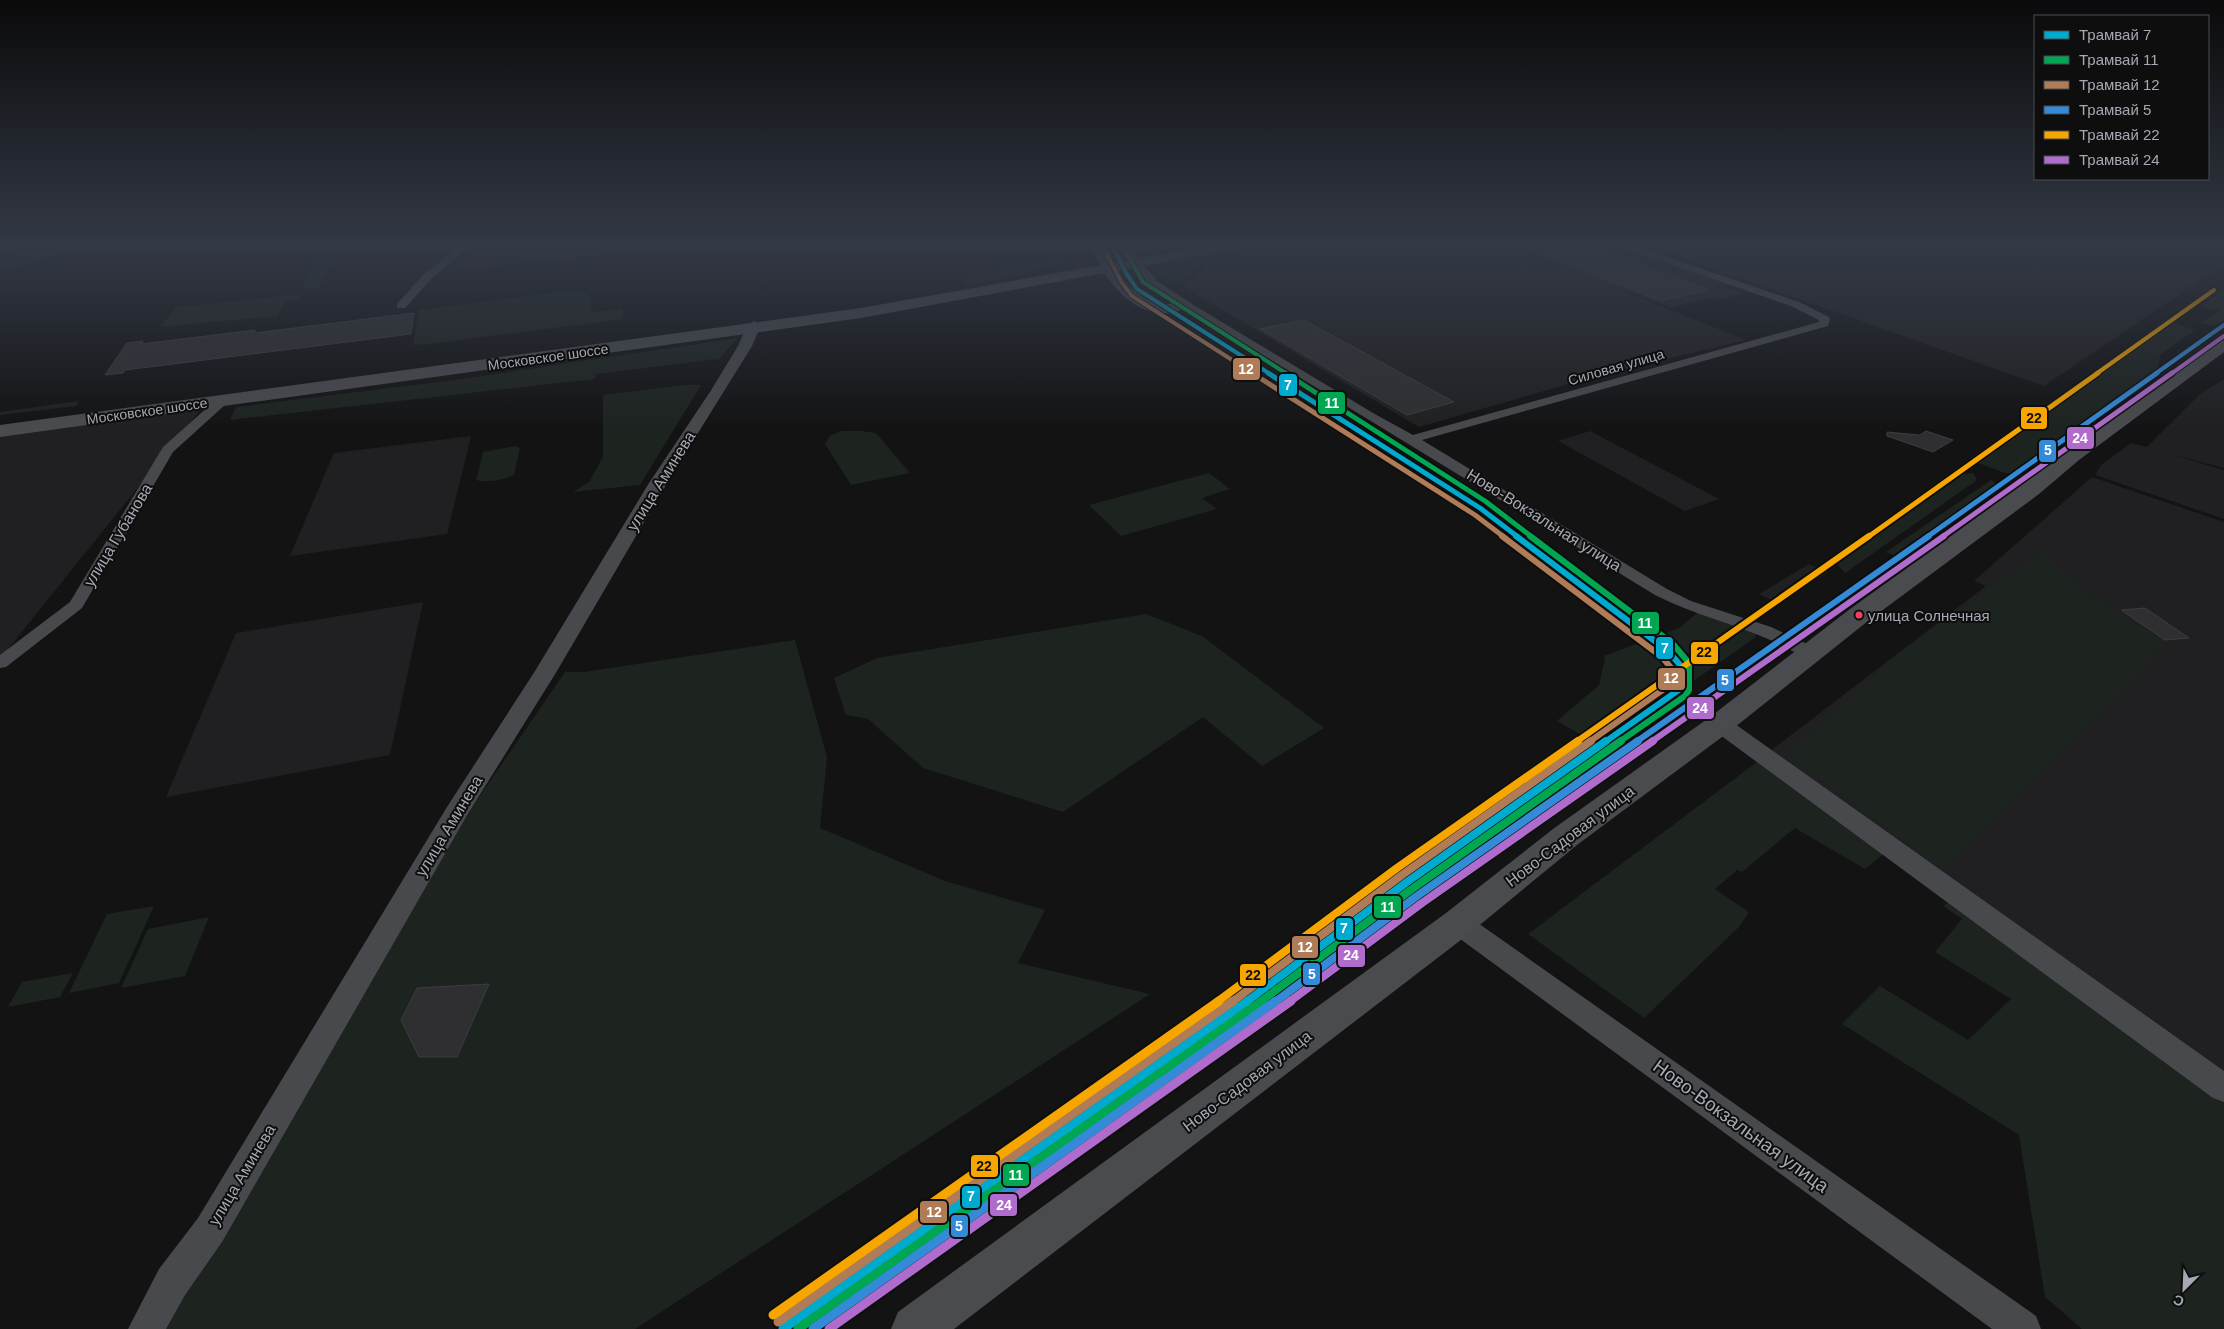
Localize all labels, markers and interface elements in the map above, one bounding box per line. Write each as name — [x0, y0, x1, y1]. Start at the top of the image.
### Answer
legend — [2034, 15, 2209, 180]
text: Трамвай 7 — [2079, 26, 2151, 43]
text: Трамвай 11 — [2079, 51, 2159, 68]
text: Трамвай 12 — [2079, 76, 2160, 93]
text: Трамвай 5 — [2079, 101, 2151, 118]
text: Трамвай 22 — [2079, 126, 2160, 143]
text: Трамвай 24 — [2079, 151, 2160, 168]
street label: Московское шоссе — [487, 341, 609, 373]
street label: Силовая улица — [1566, 346, 1666, 388]
line badge: 12 — [1232, 357, 1261, 381]
text: 12 — [1238, 361, 1254, 377]
line badge: 7 — [1278, 373, 1298, 397]
text: 7 — [1284, 377, 1292, 393]
line badge: 11 — [1317, 391, 1346, 415]
street label: Московское шоссе — [86, 395, 208, 427]
text: 11 — [1325, 395, 1340, 411]
line badge: 22 — [2020, 406, 2048, 430]
text: 22 — [2026, 410, 2042, 426]
line badge: 24 — [2066, 426, 2095, 450]
street label: улица Аминева — [624, 428, 698, 534]
text: 24 — [2072, 430, 2088, 446]
line badge: 5 — [2038, 439, 2057, 463]
text: 5 — [2044, 442, 2052, 458]
street label: Ново-Вокзальная улица — [1464, 466, 1624, 575]
street label: улица Губанова — [81, 480, 155, 589]
place label: улица Солнечная — [1868, 607, 1990, 624]
marker: улица Солнечная — [1854, 610, 1864, 620]
line badge: 11 — [1631, 611, 1660, 635]
text: 11 — [1638, 615, 1653, 631]
line badge: 7 — [1655, 636, 1674, 660]
text: 7 — [1661, 640, 1669, 656]
line badge: 22 — [1690, 641, 1719, 665]
text: 22 — [1696, 644, 1712, 660]
line badge: 12 — [1657, 667, 1686, 691]
line badge: 5 — [1716, 668, 1735, 692]
text: 12 — [1663, 670, 1679, 686]
text: 5 — [1721, 672, 1729, 688]
line badge: 24 — [1686, 696, 1715, 720]
text: 24 — [1692, 700, 1708, 716]
street label: улица Аминева — [412, 773, 486, 879]
street label: Ново-Садовая улица — [1503, 782, 1638, 890]
line badge: 11 — [1373, 895, 1402, 919]
text: 11 — [1381, 899, 1396, 915]
line badge: 7 — [1335, 917, 1354, 941]
text: 7 — [1340, 920, 1348, 936]
line badge: 12 — [1291, 935, 1319, 959]
text: 12 — [1297, 939, 1313, 955]
line badge: 24 — [1337, 944, 1366, 968]
text: 24 — [1343, 947, 1359, 963]
line badge: 5 — [1302, 962, 1321, 986]
line badge: 22 — [1239, 963, 1267, 987]
text: 5 — [1308, 966, 1316, 982]
text: 22 — [1245, 967, 1261, 983]
street label: Ново-Садовая улица — [1180, 1027, 1315, 1135]
street label: Ново-Вокзальная улица — [1649, 1055, 1833, 1197]
street label: улица Аминева — [205, 1122, 279, 1228]
line badge: 22 — [970, 1154, 999, 1178]
text: 22 — [976, 1158, 992, 1174]
line badge: 11 — [1002, 1163, 1030, 1187]
text: 11 — [1009, 1167, 1024, 1183]
line badge: 7 — [961, 1185, 981, 1209]
text: 7 — [967, 1188, 975, 1204]
line badge: 24 — [989, 1193, 1018, 1217]
text: 24 — [996, 1197, 1012, 1213]
line badge: 12 — [919, 1200, 948, 1224]
text: 12 — [926, 1204, 942, 1220]
line badge: 5 — [950, 1214, 969, 1238]
text: 5 — [955, 1218, 963, 1234]
north arrow — [2159, 1264, 2209, 1314]
text: С — [2171, 1292, 2187, 1310]

